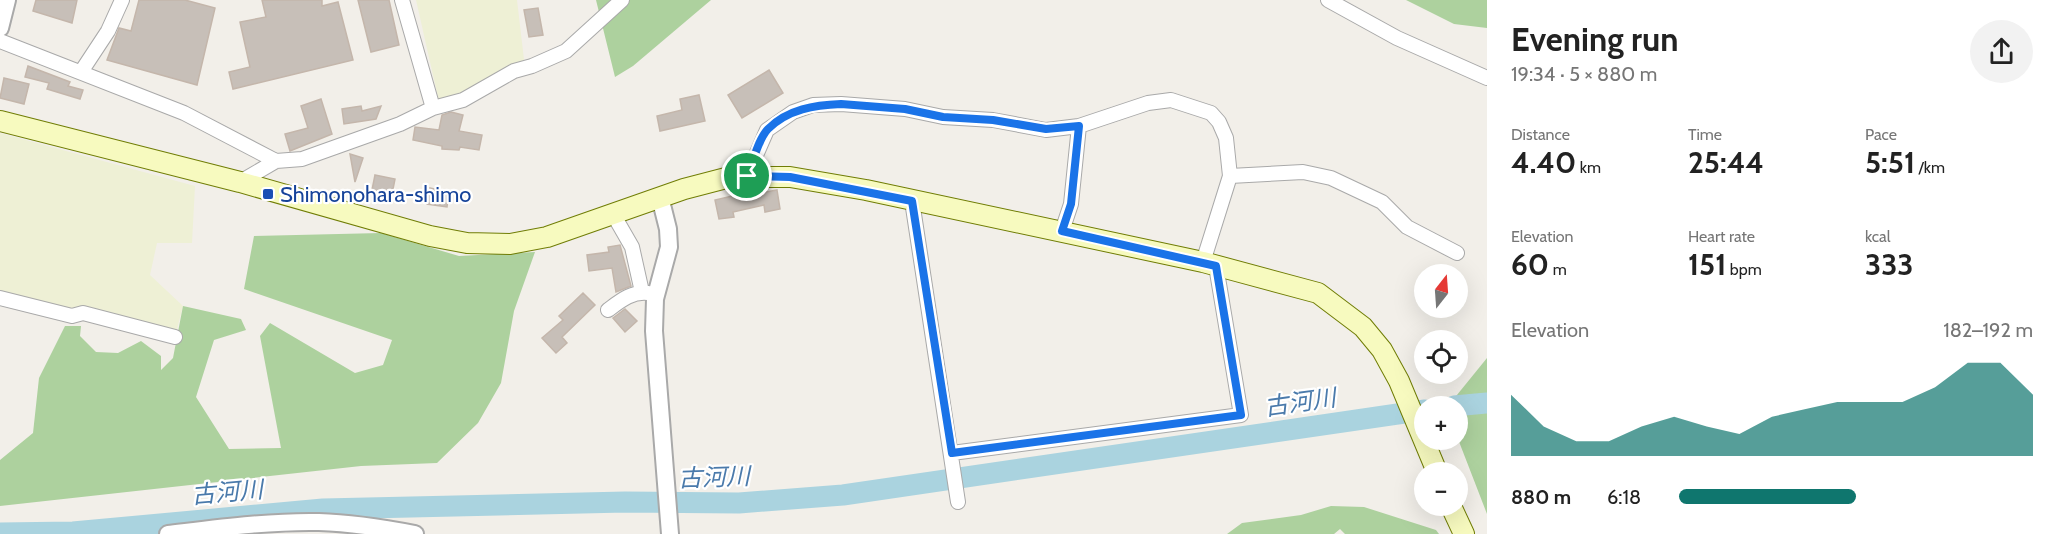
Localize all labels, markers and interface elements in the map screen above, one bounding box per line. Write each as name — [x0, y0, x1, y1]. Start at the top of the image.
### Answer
text: Evening run — [1511, 19, 1678, 59]
button: share — [1970, 20, 2033, 83]
text: 19:34 · 5 × 880 m — [1511, 62, 1657, 86]
text: Distance — [1511, 125, 1570, 144]
text: Time — [1688, 125, 1722, 144]
text: Pace — [1865, 125, 1897, 144]
text: 4.40 — [1511, 144, 1576, 181]
text: 25:44 — [1688, 144, 1764, 181]
text: 5:51 — [1865, 144, 1915, 181]
pin — [721, 150, 772, 201]
text: km — [1576, 158, 1601, 177]
text: /km — [1915, 158, 1945, 177]
icon: arrive — [730, 159, 763, 192]
place label: Shimonohara-shimo — [280, 181, 471, 208]
marker: Shimonohara-shimo — [261, 187, 275, 201]
text: Elevation — [1511, 227, 1574, 246]
text: Heart rate — [1688, 227, 1755, 246]
text: kcal — [1865, 227, 1891, 246]
text: 60 — [1511, 246, 1549, 283]
text: 151 — [1688, 246, 1726, 283]
text: 333 — [1865, 246, 1914, 283]
text: m — [1549, 260, 1567, 279]
text: bpm — [1726, 260, 1762, 279]
north arrow — [1414, 264, 1468, 318]
map controls — [1414, 264, 1468, 516]
text: Elevation — [1511, 318, 1589, 342]
text: 182–192 m — [1943, 318, 2033, 342]
button: locate — [1414, 330, 1468, 384]
water label: 古河川 — [1262, 382, 1341, 421]
button: + — [1414, 396, 1468, 450]
water label: 古河川 — [678, 461, 753, 493]
button: − — [1414, 462, 1468, 516]
water label: 古河川 — [190, 474, 267, 510]
text: 880 m — [1511, 485, 1571, 509]
text: 6:18 — [1607, 485, 1641, 509]

